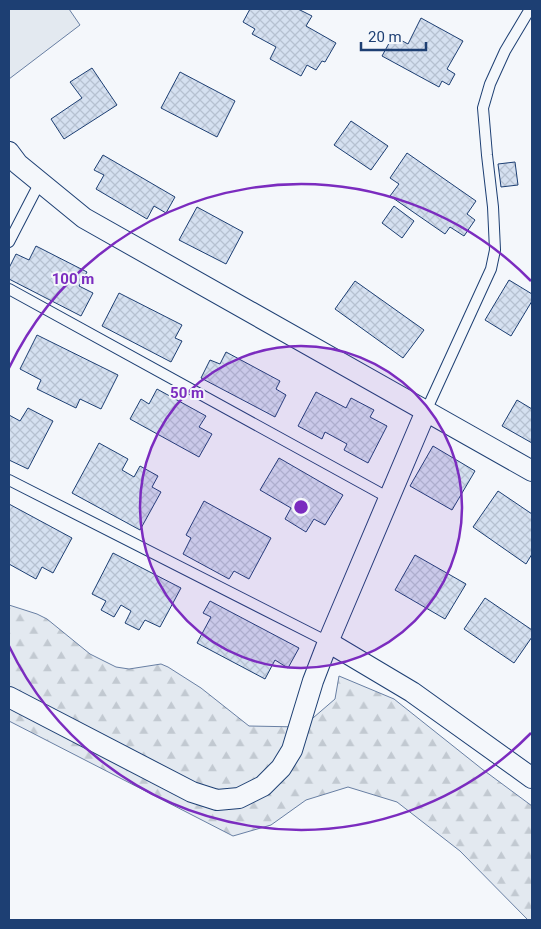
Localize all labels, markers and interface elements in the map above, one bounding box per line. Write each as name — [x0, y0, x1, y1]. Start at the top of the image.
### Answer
scale bar — [361, 20, 426, 52]
text: 20 m — [368, 28, 402, 46]
text: 100 m — [52, 270, 94, 288]
text: 50 m — [170, 384, 204, 402]
centre of rings — [292, 498, 310, 516]

